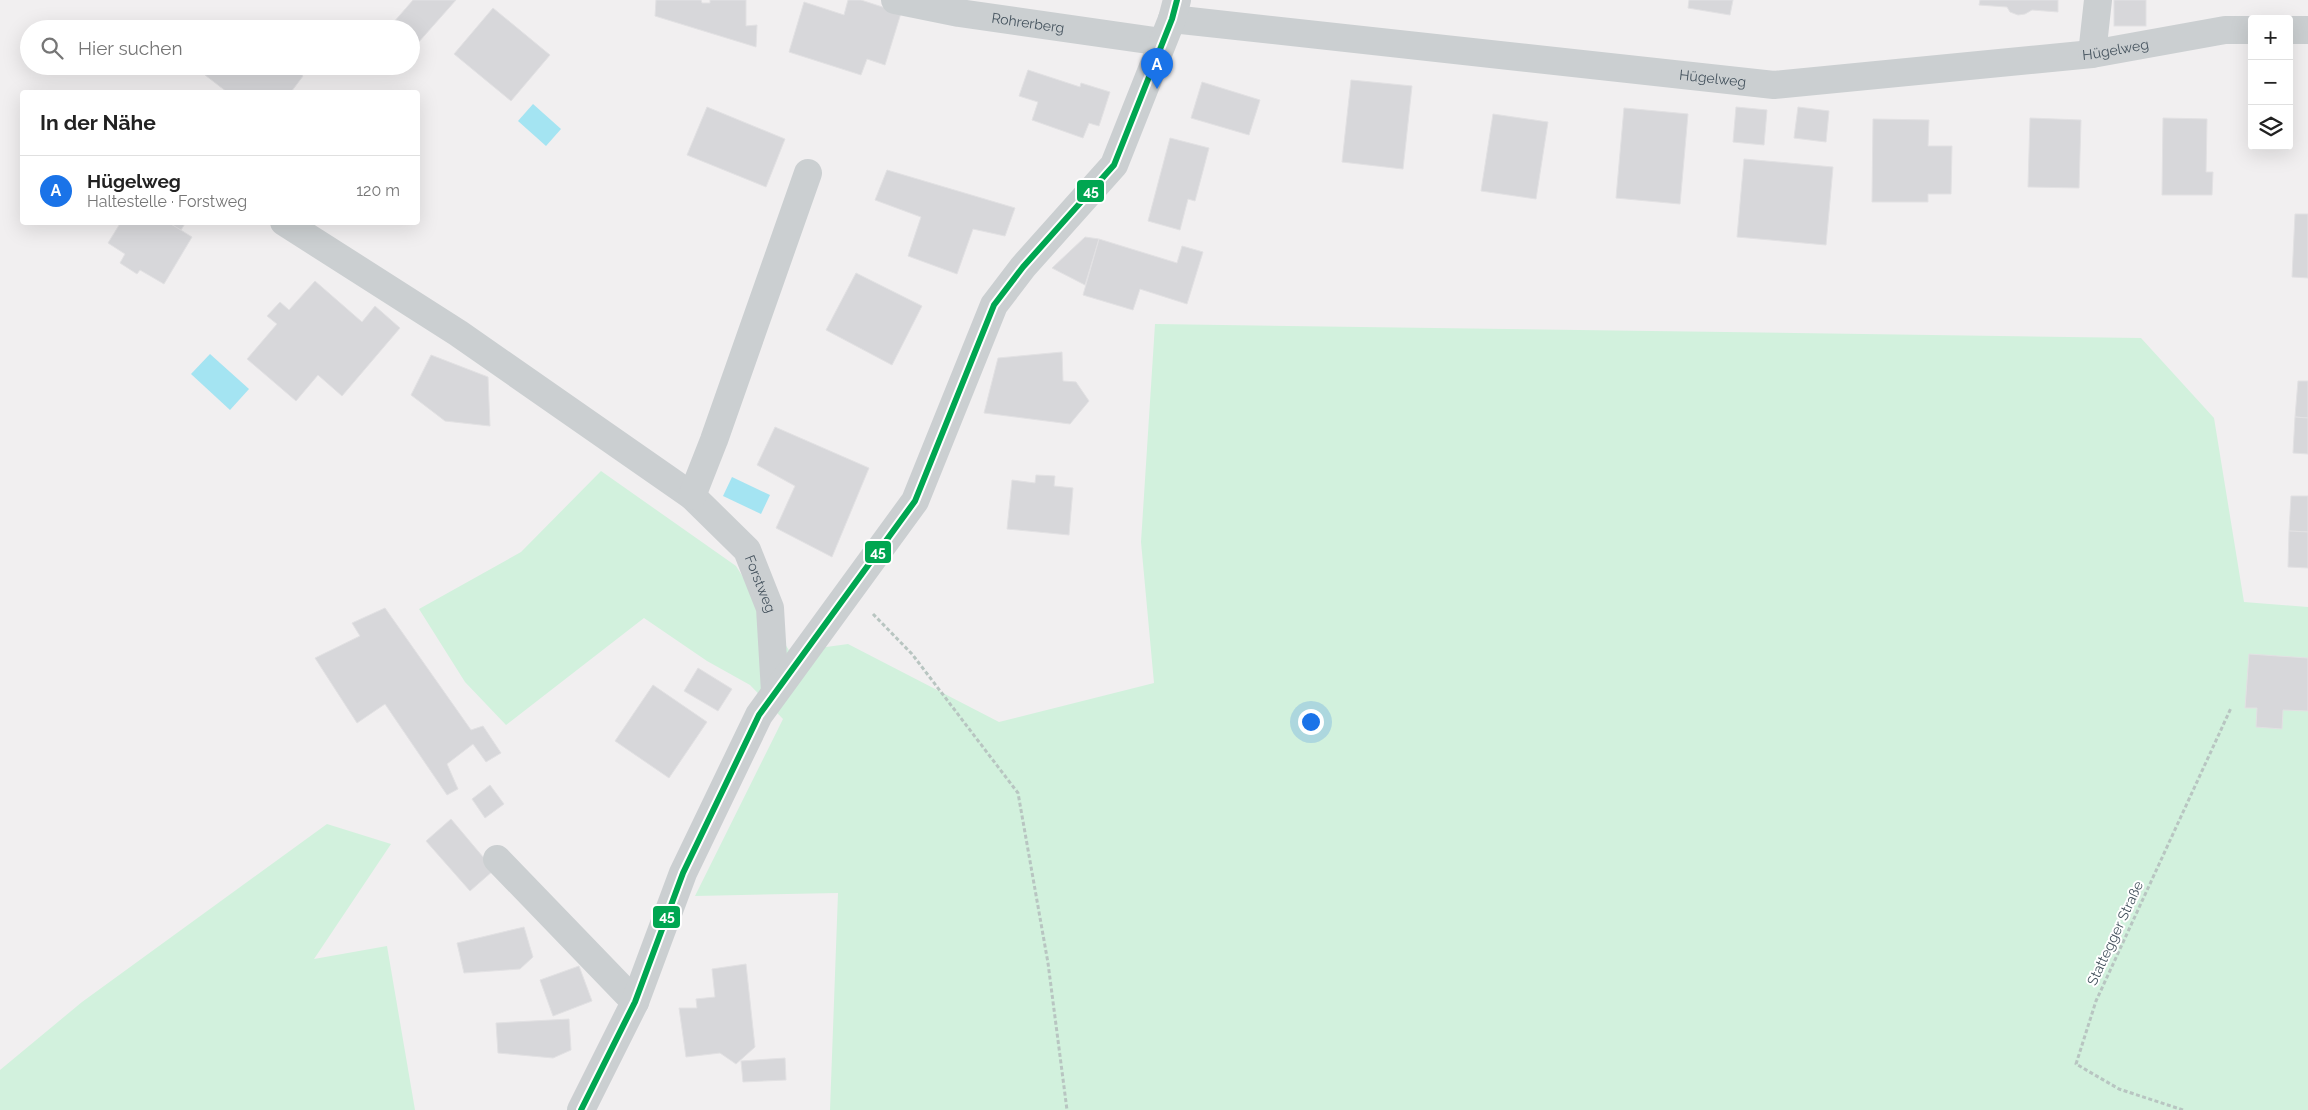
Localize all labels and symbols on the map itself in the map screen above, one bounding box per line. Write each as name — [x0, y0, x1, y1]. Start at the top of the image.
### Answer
street label: Rohrerberg — [990, 10, 1066, 36]
street label: Hügelweg — [2082, 36, 2150, 63]
pin: A — [1141, 48, 1173, 89]
street label: Hügelweg — [1679, 67, 1747, 90]
line badge: 45 — [1076, 179, 1105, 203]
text: 45 — [1083, 183, 1099, 199]
line badge: 45 — [864, 540, 892, 564]
text: 45 — [870, 544, 886, 560]
street label: Forstweg — [742, 553, 779, 615]
your location — [1298, 709, 1324, 735]
street label: Stattegger Straße — [2084, 878, 2146, 988]
line badge: 45 — [652, 905, 681, 929]
text: 45 — [659, 908, 675, 924]

